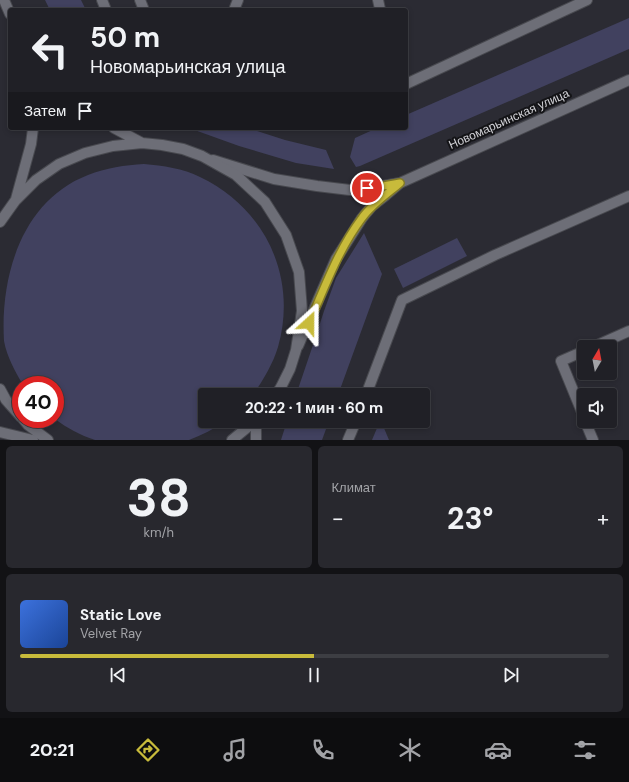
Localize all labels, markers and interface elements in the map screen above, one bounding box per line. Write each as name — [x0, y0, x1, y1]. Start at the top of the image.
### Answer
text: 50 m — [90, 19, 160, 56]
icon: left — [24, 24, 76, 76]
text: Новомарьинская улица — [90, 55, 285, 79]
street label: Новомарьинская улица — [446, 85, 572, 153]
icon: arrive — [74, 100, 96, 122]
text: Затем — [24, 101, 66, 121]
pin — [350, 171, 384, 205]
icon: arrive — [356, 177, 378, 199]
position arrow — [288, 302, 330, 344]
north arrow — [577, 340, 617, 380]
map controls — [577, 340, 617, 428]
speed limit sign: 40 — [12, 376, 64, 428]
button: sound — [577, 388, 617, 428]
text: 20:22 · 1 мин · 60 m — [245, 398, 383, 418]
text: 38 — [127, 464, 191, 532]
text: Климат — [332, 479, 376, 496]
text: 23° — [447, 499, 493, 538]
text: − — [332, 504, 344, 533]
text: + — [597, 504, 609, 533]
text: km/h — [143, 524, 174, 541]
text: Static Love — [80, 605, 161, 625]
text: Velvet Ray — [80, 625, 142, 642]
icon: previous — [107, 664, 129, 686]
icon: pause — [303, 664, 325, 686]
icon: next — [500, 664, 522, 686]
icon: directions — [134, 736, 162, 764]
icon: music — [221, 736, 249, 764]
icon: phone — [309, 736, 337, 764]
icon: climate — [396, 736, 424, 764]
icon: car — [484, 736, 512, 764]
icon: filters — [571, 736, 599, 764]
text: 20:21 — [30, 738, 74, 762]

